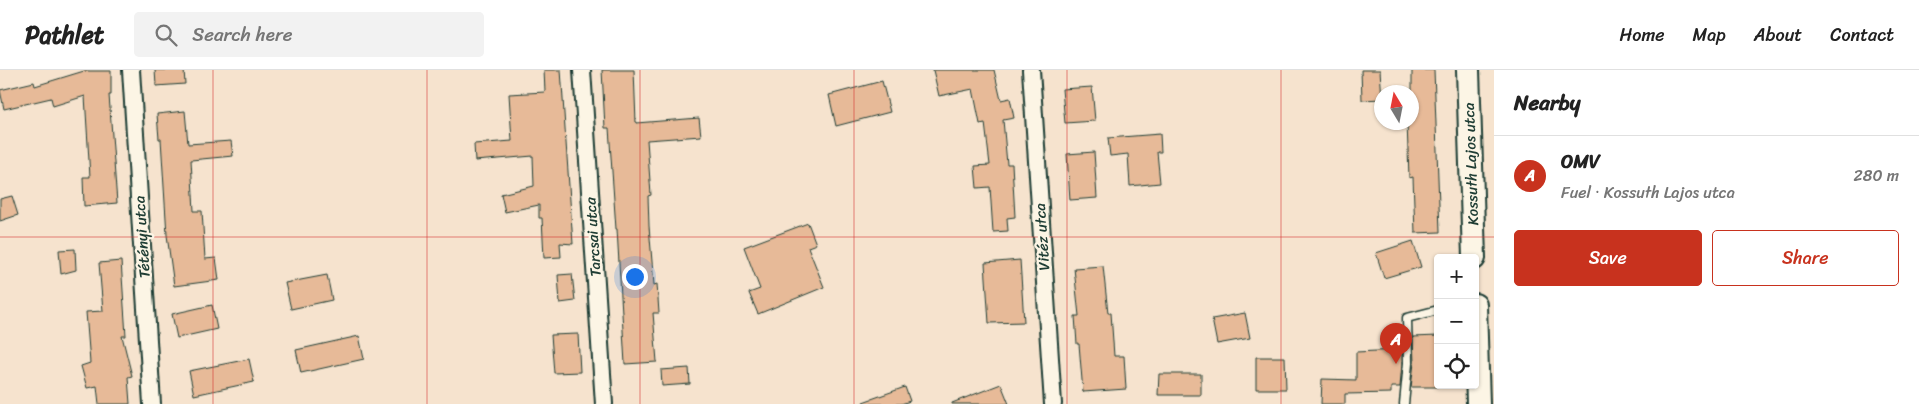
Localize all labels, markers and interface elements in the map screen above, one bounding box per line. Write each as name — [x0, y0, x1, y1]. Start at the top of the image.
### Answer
search box — [134, 12, 484, 57]
text: Pathlet — [25, 14, 104, 56]
text: Search here — [192, 18, 292, 51]
text: Home — [1620, 19, 1665, 51]
text: Map — [1693, 19, 1726, 51]
text: About — [1754, 19, 1802, 51]
text: Contact — [1830, 19, 1894, 51]
icon: search — [152, 21, 180, 49]
text: Nearby — [1514, 84, 1580, 122]
north arrow — [1374, 85, 1419, 130]
street label: Kossuth Lajos utca — [1456, 102, 1486, 226]
text: OMV — [1561, 145, 1600, 178]
text: A — [1525, 161, 1535, 190]
text: 280 m — [1854, 161, 1899, 190]
text: Fuel · Kossuth Lajos utca — [1561, 178, 1735, 207]
street label: Tétényi utca — [126, 195, 158, 279]
street label: Tarcsai utca — [577, 196, 609, 278]
street label: Vitéz utca — [1027, 202, 1057, 272]
button: Save — [1514, 230, 1702, 286]
button: Share — [1712, 230, 1899, 286]
map controls — [1434, 254, 1479, 389]
button: + — [1434, 254, 1479, 299]
your location — [622, 264, 648, 290]
button: − — [1434, 299, 1479, 344]
pin: A — [1380, 323, 1412, 364]
button: locate — [1434, 344, 1479, 389]

